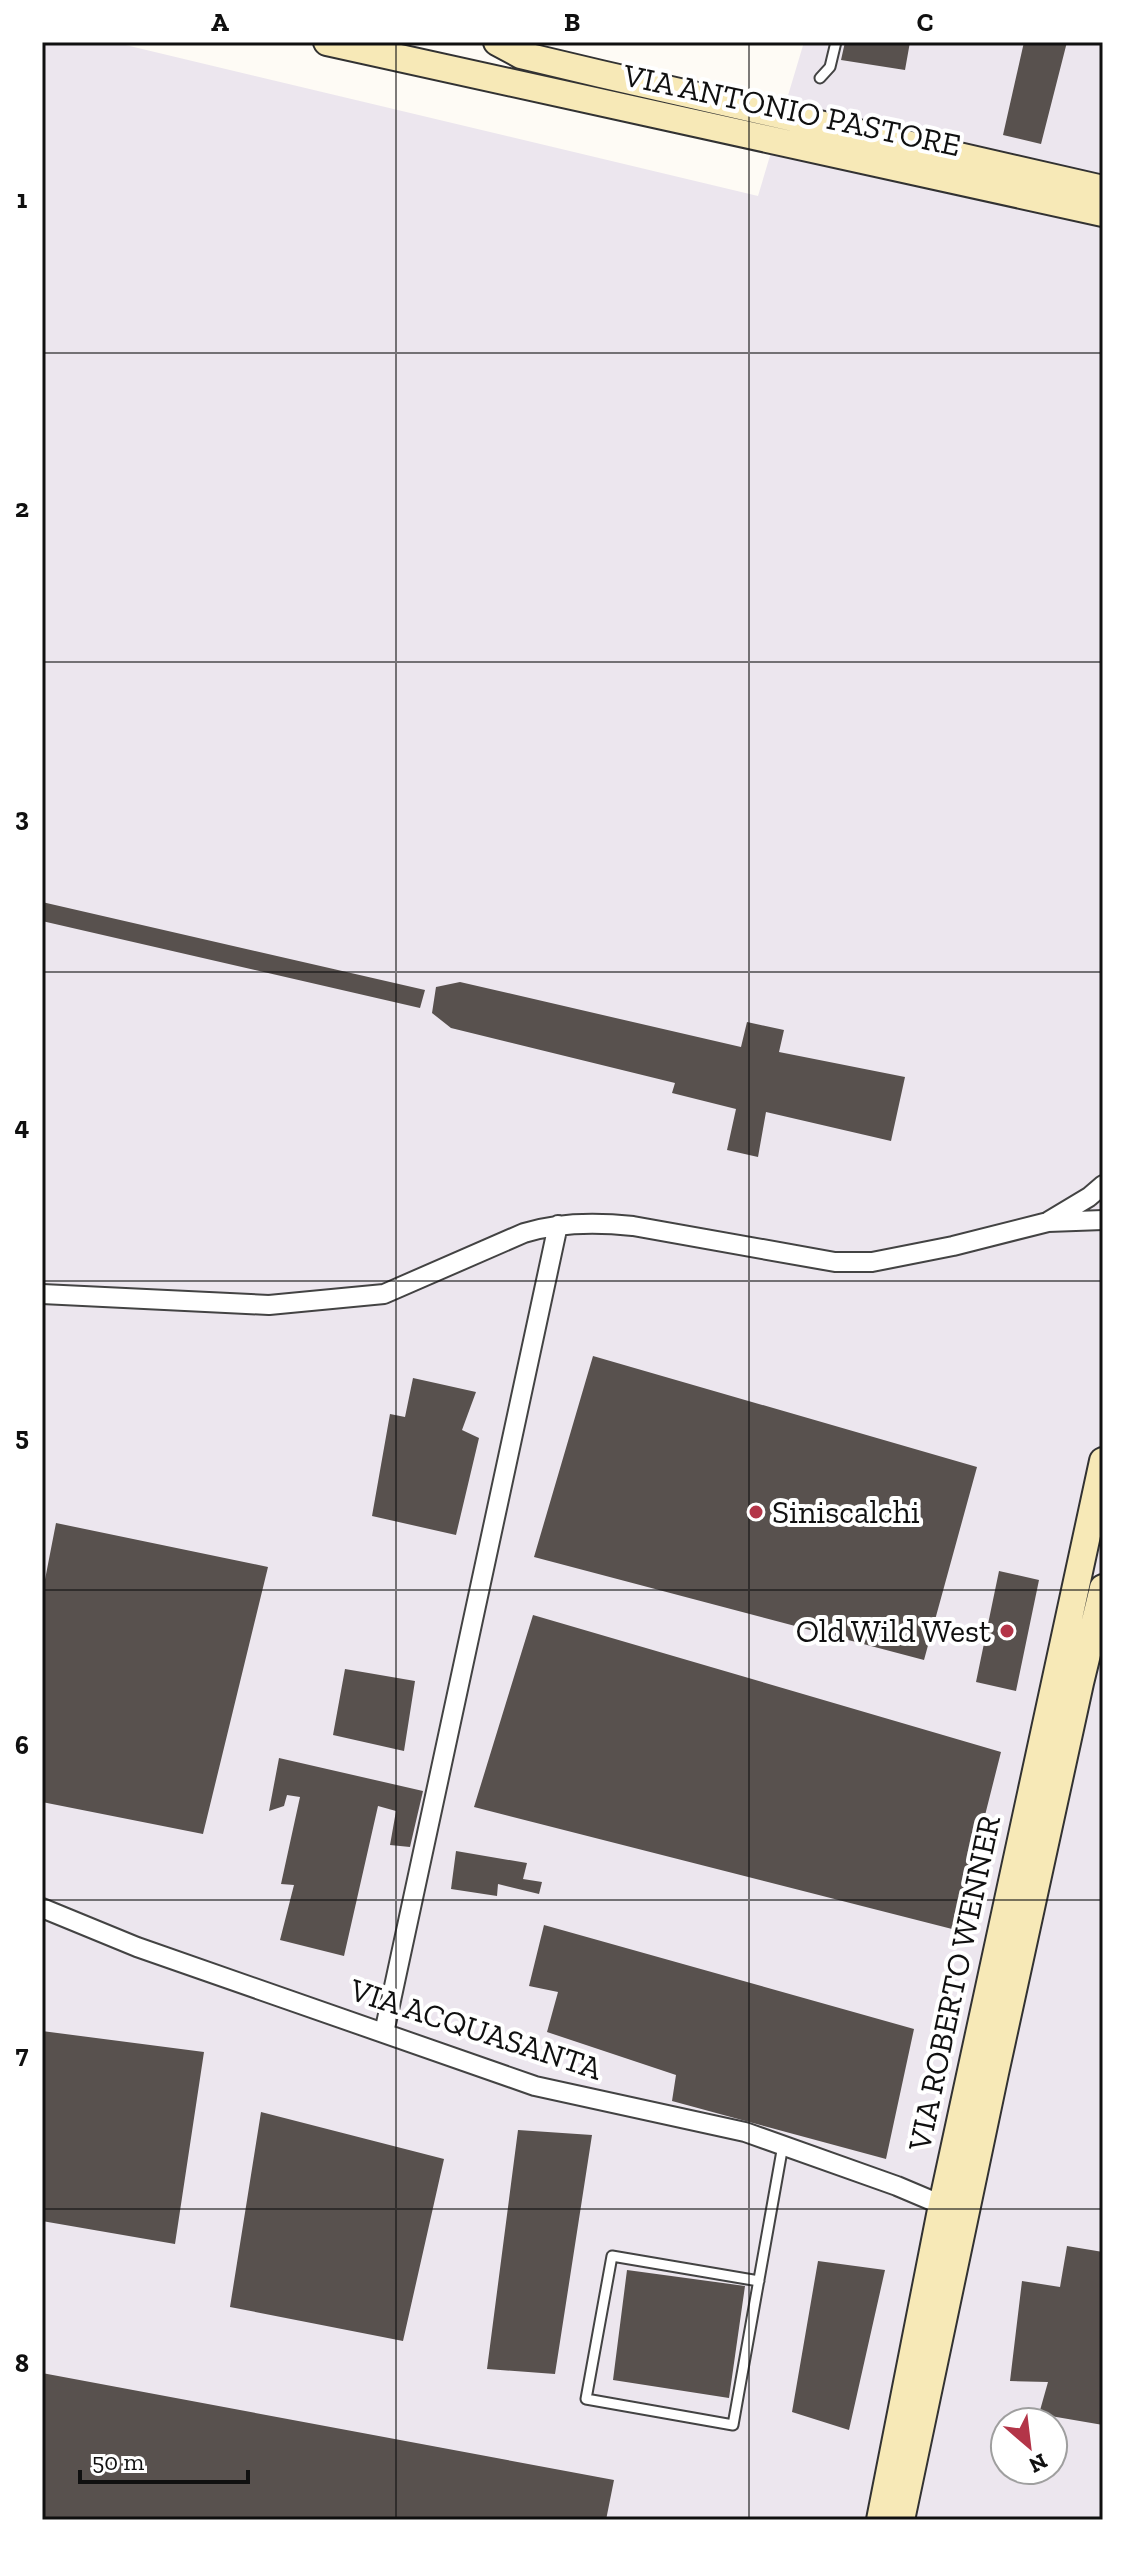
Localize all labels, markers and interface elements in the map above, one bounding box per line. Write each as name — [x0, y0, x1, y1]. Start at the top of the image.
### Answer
text: A — [211, 6, 229, 38]
text: B — [564, 6, 580, 38]
text: C — [917, 6, 933, 38]
street label: VIA ANTONIO PASTORE — [619, 55, 964, 164]
text: 1 — [17, 183, 28, 215]
text: 2 — [15, 492, 29, 524]
text: 3 — [15, 801, 29, 833]
text: 4 — [15, 1110, 30, 1142]
text: 5 — [15, 1420, 29, 1452]
place label: Siniscalchi — [772, 1493, 920, 1531]
marker: Siniscalchi — [747, 1503, 765, 1521]
place label: Old Wild West — [796, 1612, 991, 1650]
marker: Old Wild West — [998, 1622, 1016, 1640]
text: 6 — [15, 1729, 29, 1761]
street label: VIA ROBERTO WENNER — [900, 1812, 1008, 2155]
street label: VIA ACQUASANTA — [344, 1970, 607, 2088]
text: 7 — [16, 2038, 29, 2070]
text: 8 — [15, 2347, 29, 2379]
north arrow — [989, 2406, 1069, 2486]
scale bar — [80, 2434, 248, 2484]
text: 50 m — [92, 2447, 145, 2476]
text: N — [1024, 2447, 1052, 2479]

